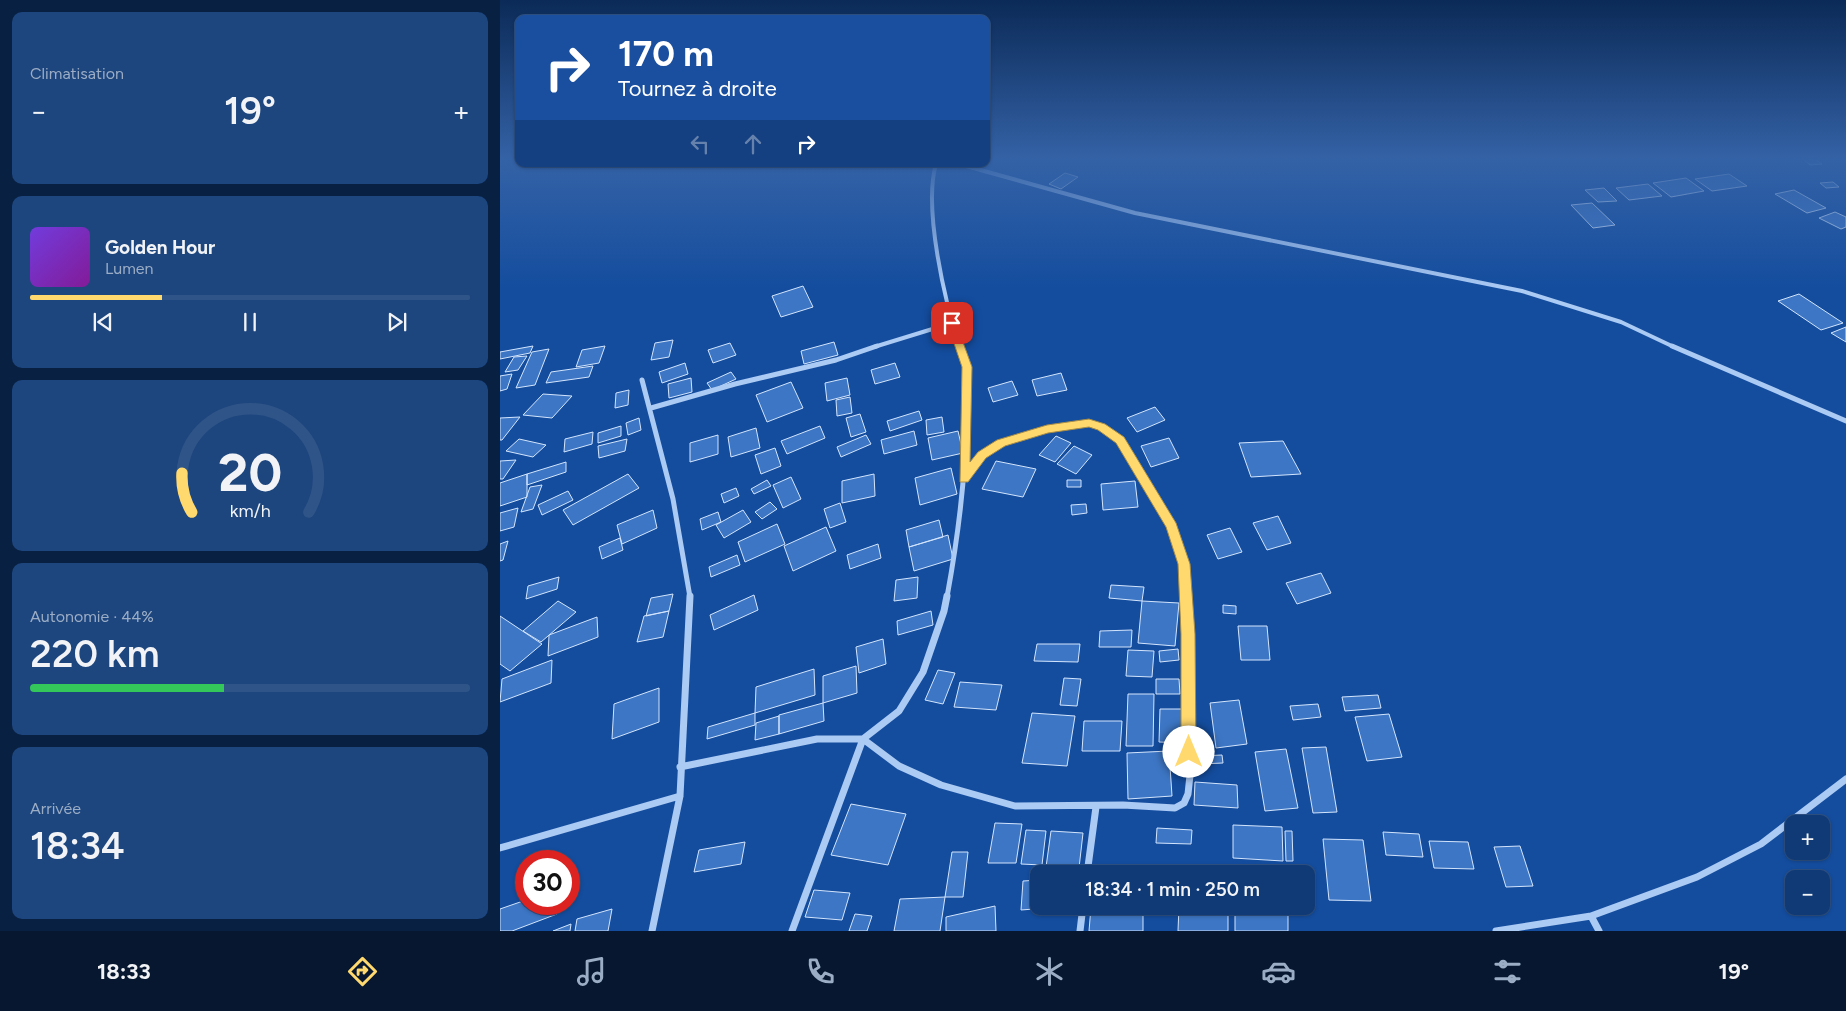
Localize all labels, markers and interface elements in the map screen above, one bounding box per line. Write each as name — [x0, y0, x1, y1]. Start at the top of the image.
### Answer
text: 170 m — [618, 33, 714, 75]
icon: right — [535, 35, 600, 100]
text: Climatisation — [30, 64, 124, 83]
text: Tournez à droite — [618, 75, 777, 102]
text: 19° — [224, 88, 276, 134]
text: − — [30, 94, 47, 128]
text: + — [453, 94, 470, 128]
icon: left — [686, 130, 714, 158]
icon: ahead — [739, 130, 767, 158]
icon: right — [792, 130, 820, 158]
text: Golden Hour — [105, 236, 215, 259]
text: Lumen — [105, 259, 154, 278]
pin — [931, 302, 973, 344]
icon: previous — [89, 308, 117, 336]
icon: pause — [236, 308, 264, 336]
icon: next — [383, 308, 411, 336]
icon: arrive — [938, 309, 966, 337]
text: 20 — [218, 442, 282, 504]
text: km/h — [230, 500, 270, 521]
text: Autonomie · 44% — [30, 607, 154, 626]
text: 220 km — [30, 631, 160, 677]
position arrow — [1162, 725, 1214, 777]
text: Arrivée — [30, 799, 81, 818]
map controls — [1785, 815, 1830, 915]
button: + — [1785, 815, 1830, 860]
text: 18:34 — [30, 823, 125, 869]
speed limit sign: 30 — [515, 850, 580, 915]
button: − — [1785, 870, 1830, 915]
text: 18:34 · 1 min · 250 m — [1085, 878, 1260, 901]
icon: directions — [345, 954, 380, 989]
icon: music — [574, 954, 609, 989]
icon: phone — [803, 954, 838, 989]
icon: climate — [1032, 954, 1067, 989]
icon: car — [1261, 954, 1296, 989]
icon: filters — [1490, 954, 1525, 989]
text: 18:33 — [97, 958, 151, 985]
text: 19° — [1719, 958, 1749, 985]

